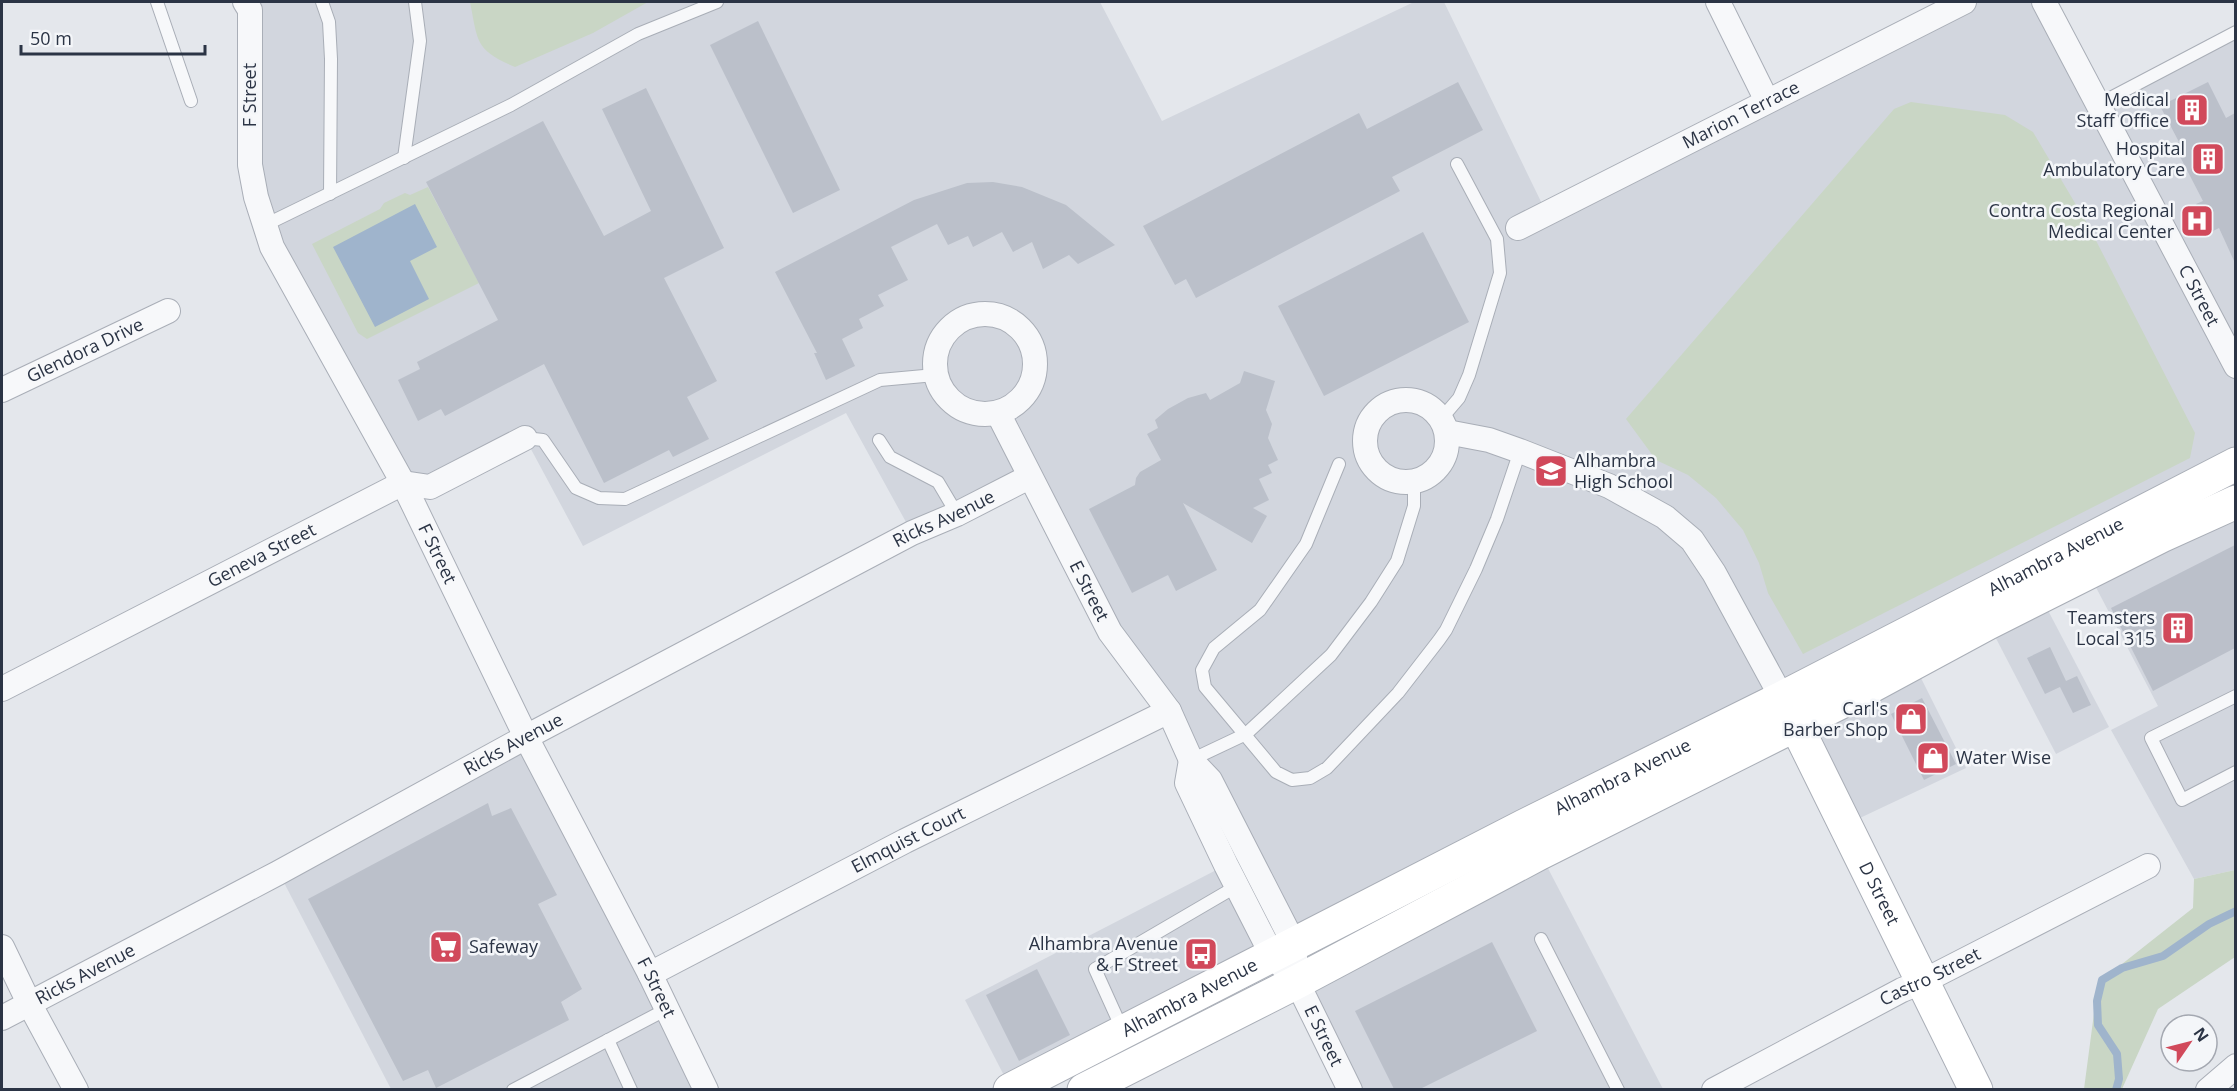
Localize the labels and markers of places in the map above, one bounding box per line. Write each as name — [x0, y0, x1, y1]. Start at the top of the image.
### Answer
place label: Medical Staff Office — [2077, 87, 2169, 132]
building icon: Medical Staff Office — [2174, 92, 2210, 128]
place label: Hospital Ambulatory Care — [2043, 136, 2185, 181]
building icon: Hospital Ambulatory Care — [2190, 141, 2226, 177]
place label: Contra Costa Regional Medical Center — [1989, 198, 2175, 243]
hospital icon: Contra Costa Regional Medical Center — [2179, 203, 2215, 239]
place label: Alhambra High School — [1574, 448, 1673, 493]
school or university icon: Alhambra High School — [1533, 453, 1569, 489]
place label: Teamsters Local 315 — [2067, 605, 2155, 650]
building icon: Teamsters Local 315 — [2160, 610, 2196, 646]
place label: Carl's Barber Shop — [1783, 696, 1888, 741]
shop icon: Carl's Barber Shop — [1893, 701, 1929, 737]
shop icon: Water Wise — [1915, 740, 1951, 776]
place label: Water Wise — [1956, 745, 2051, 769]
supermarket icon: Safeway — [428, 929, 464, 965]
place label: Alhambra Avenue & F Street — [1029, 931, 1178, 976]
place label: Safeway — [469, 934, 539, 958]
bus stop icon: Alhambra Avenue & F Street — [1183, 936, 1219, 972]

